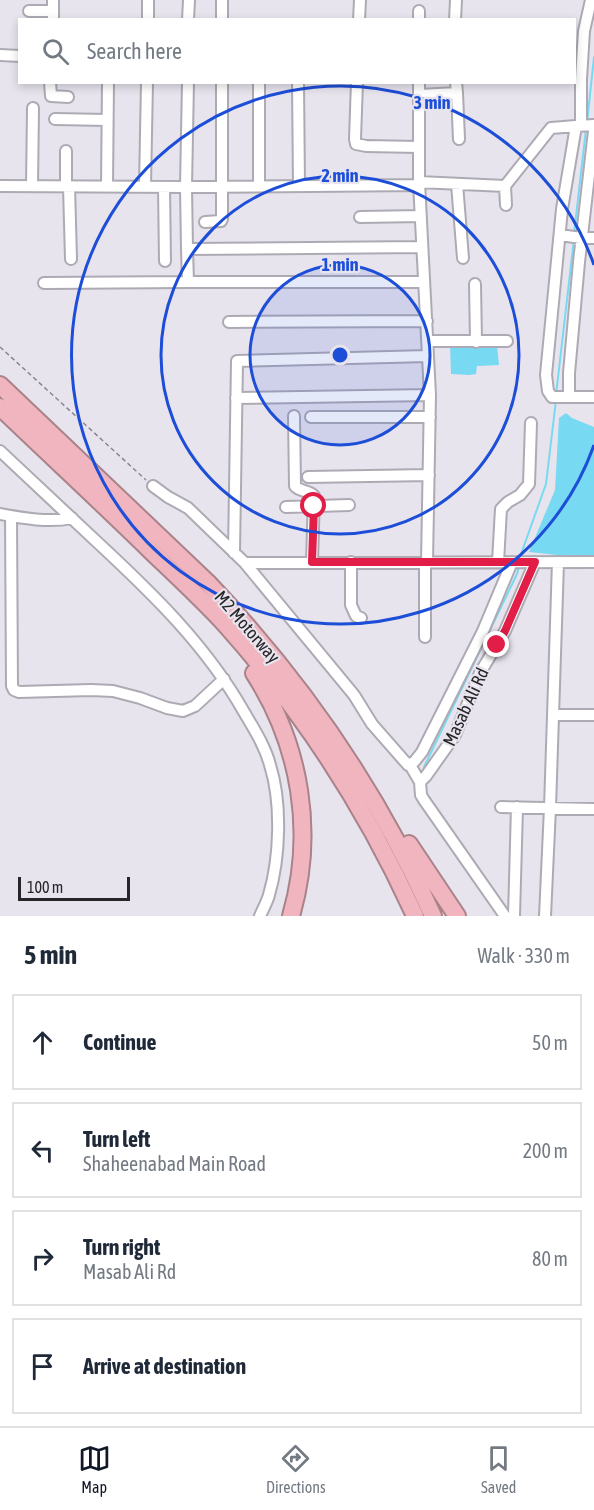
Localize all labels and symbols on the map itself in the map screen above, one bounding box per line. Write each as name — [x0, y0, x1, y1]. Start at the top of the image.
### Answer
text: 3 min — [414, 92, 451, 113]
text: 2 min — [322, 165, 359, 186]
text: 1 min — [322, 254, 359, 275]
centre of rings — [330, 345, 350, 365]
route start — [300, 492, 326, 518]
street label: M2 Motorway — [210, 586, 284, 667]
route end — [483, 631, 509, 657]
street label: Masab Ali Rd — [438, 664, 493, 749]
scale bar — [18, 874, 130, 902]

